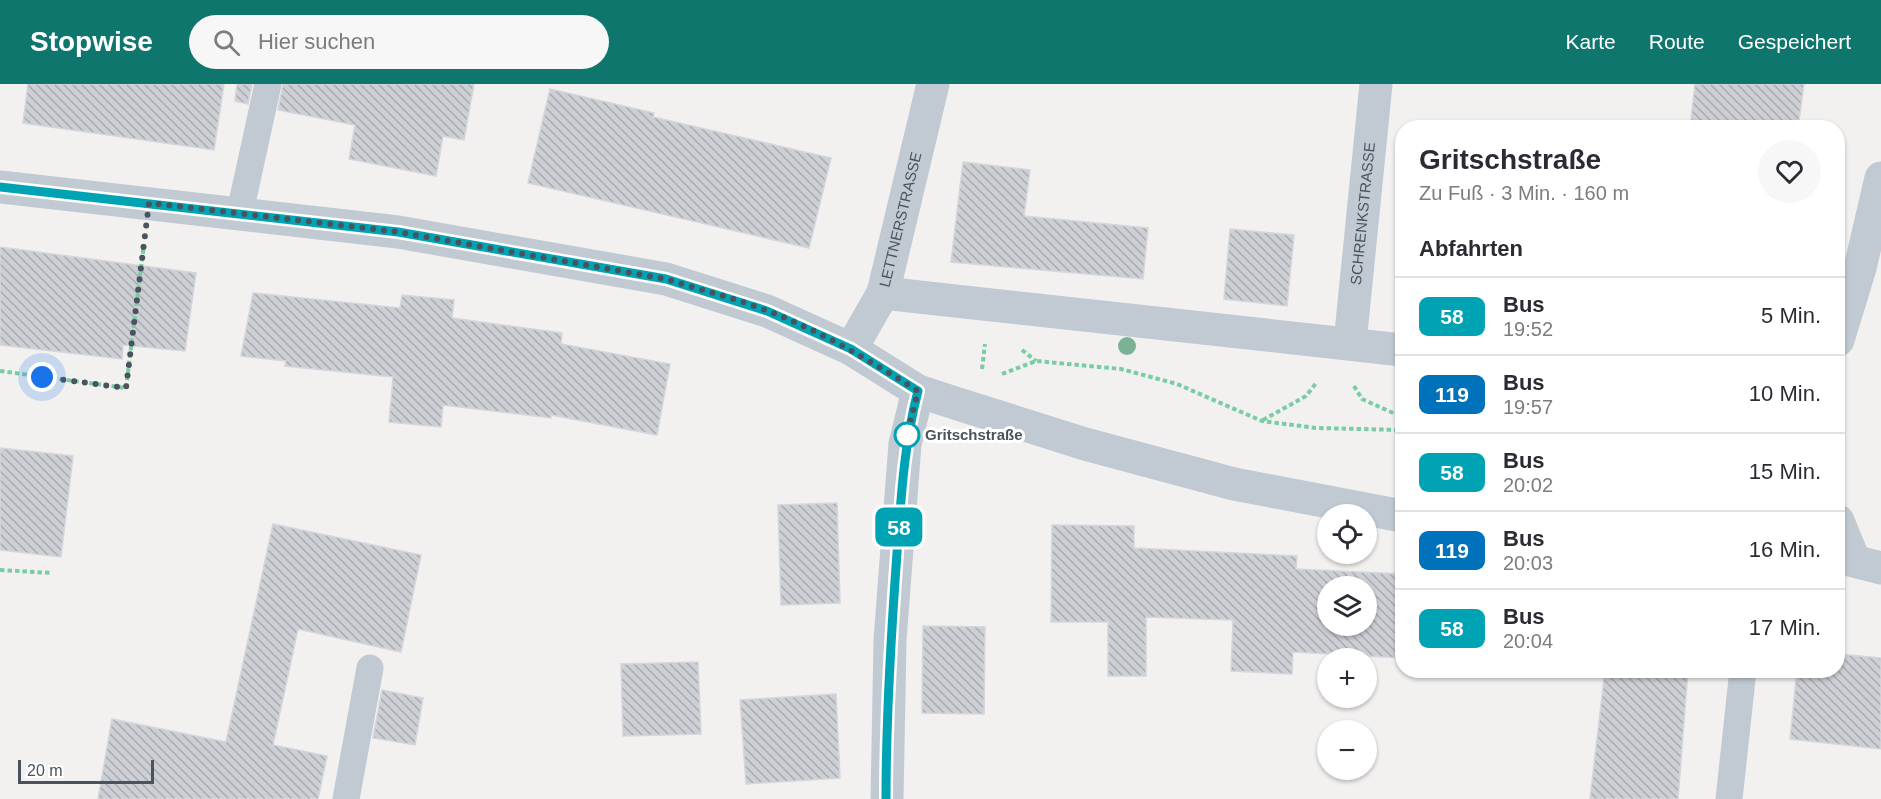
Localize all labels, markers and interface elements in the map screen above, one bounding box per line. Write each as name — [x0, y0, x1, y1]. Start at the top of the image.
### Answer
search box — [189, 15, 609, 69]
text: Stopwise — [30, 26, 153, 57]
icon: search — [210, 26, 243, 59]
text: Hier suchen — [258, 29, 375, 54]
text: Karte — [1566, 30, 1616, 53]
text: Route — [1649, 30, 1705, 53]
text: Gespeichert — [1738, 30, 1851, 53]
button: heart — [1758, 140, 1821, 203]
street label: SCHRENKSTRASSE — [1347, 141, 1378, 286]
text: Gritschstraße — [1419, 144, 1601, 175]
street label: LETTNERSTRASSE — [876, 150, 924, 289]
text: Zu Fuß · 3 Min. · 160 m — [1419, 182, 1629, 204]
text: Abfahrten — [1419, 236, 1523, 261]
text: Bus — [1503, 292, 1545, 317]
text: 5 Min. — [1761, 303, 1821, 328]
text: 58 — [1440, 305, 1464, 328]
text: 19:52 — [1503, 318, 1553, 340]
your location — [27, 362, 57, 392]
text: Bus — [1503, 370, 1545, 395]
text: 10 Min. — [1749, 381, 1821, 406]
text: 119 — [1435, 383, 1469, 406]
text: 19:57 — [1503, 396, 1553, 418]
marker: Gritschstraße — [894, 422, 920, 448]
place label: Gritschstraße — [925, 426, 1023, 443]
text: Bus — [1503, 448, 1545, 473]
text: 15 Min. — [1749, 459, 1821, 484]
text: 58 — [1440, 461, 1464, 484]
text: 20:02 — [1503, 474, 1553, 496]
map controls — [1317, 504, 1377, 780]
button: locate — [1317, 504, 1377, 564]
line badge: 58 — [872, 508, 926, 546]
text: 58 — [887, 516, 911, 539]
text: Bus — [1503, 526, 1545, 551]
text: 16 Min. — [1749, 537, 1821, 562]
text: 119 — [1435, 539, 1469, 562]
text: 20:03 — [1503, 552, 1553, 574]
button: layers — [1317, 576, 1377, 636]
text: Bus — [1503, 604, 1545, 629]
text: 17 Min. — [1749, 615, 1821, 640]
text: 58 — [1440, 617, 1464, 640]
text: 20:04 — [1503, 630, 1553, 652]
button: + — [1317, 648, 1377, 708]
button: − — [1317, 720, 1377, 780]
scale bar — [18, 757, 154, 784]
text: 20 m — [27, 762, 63, 779]

